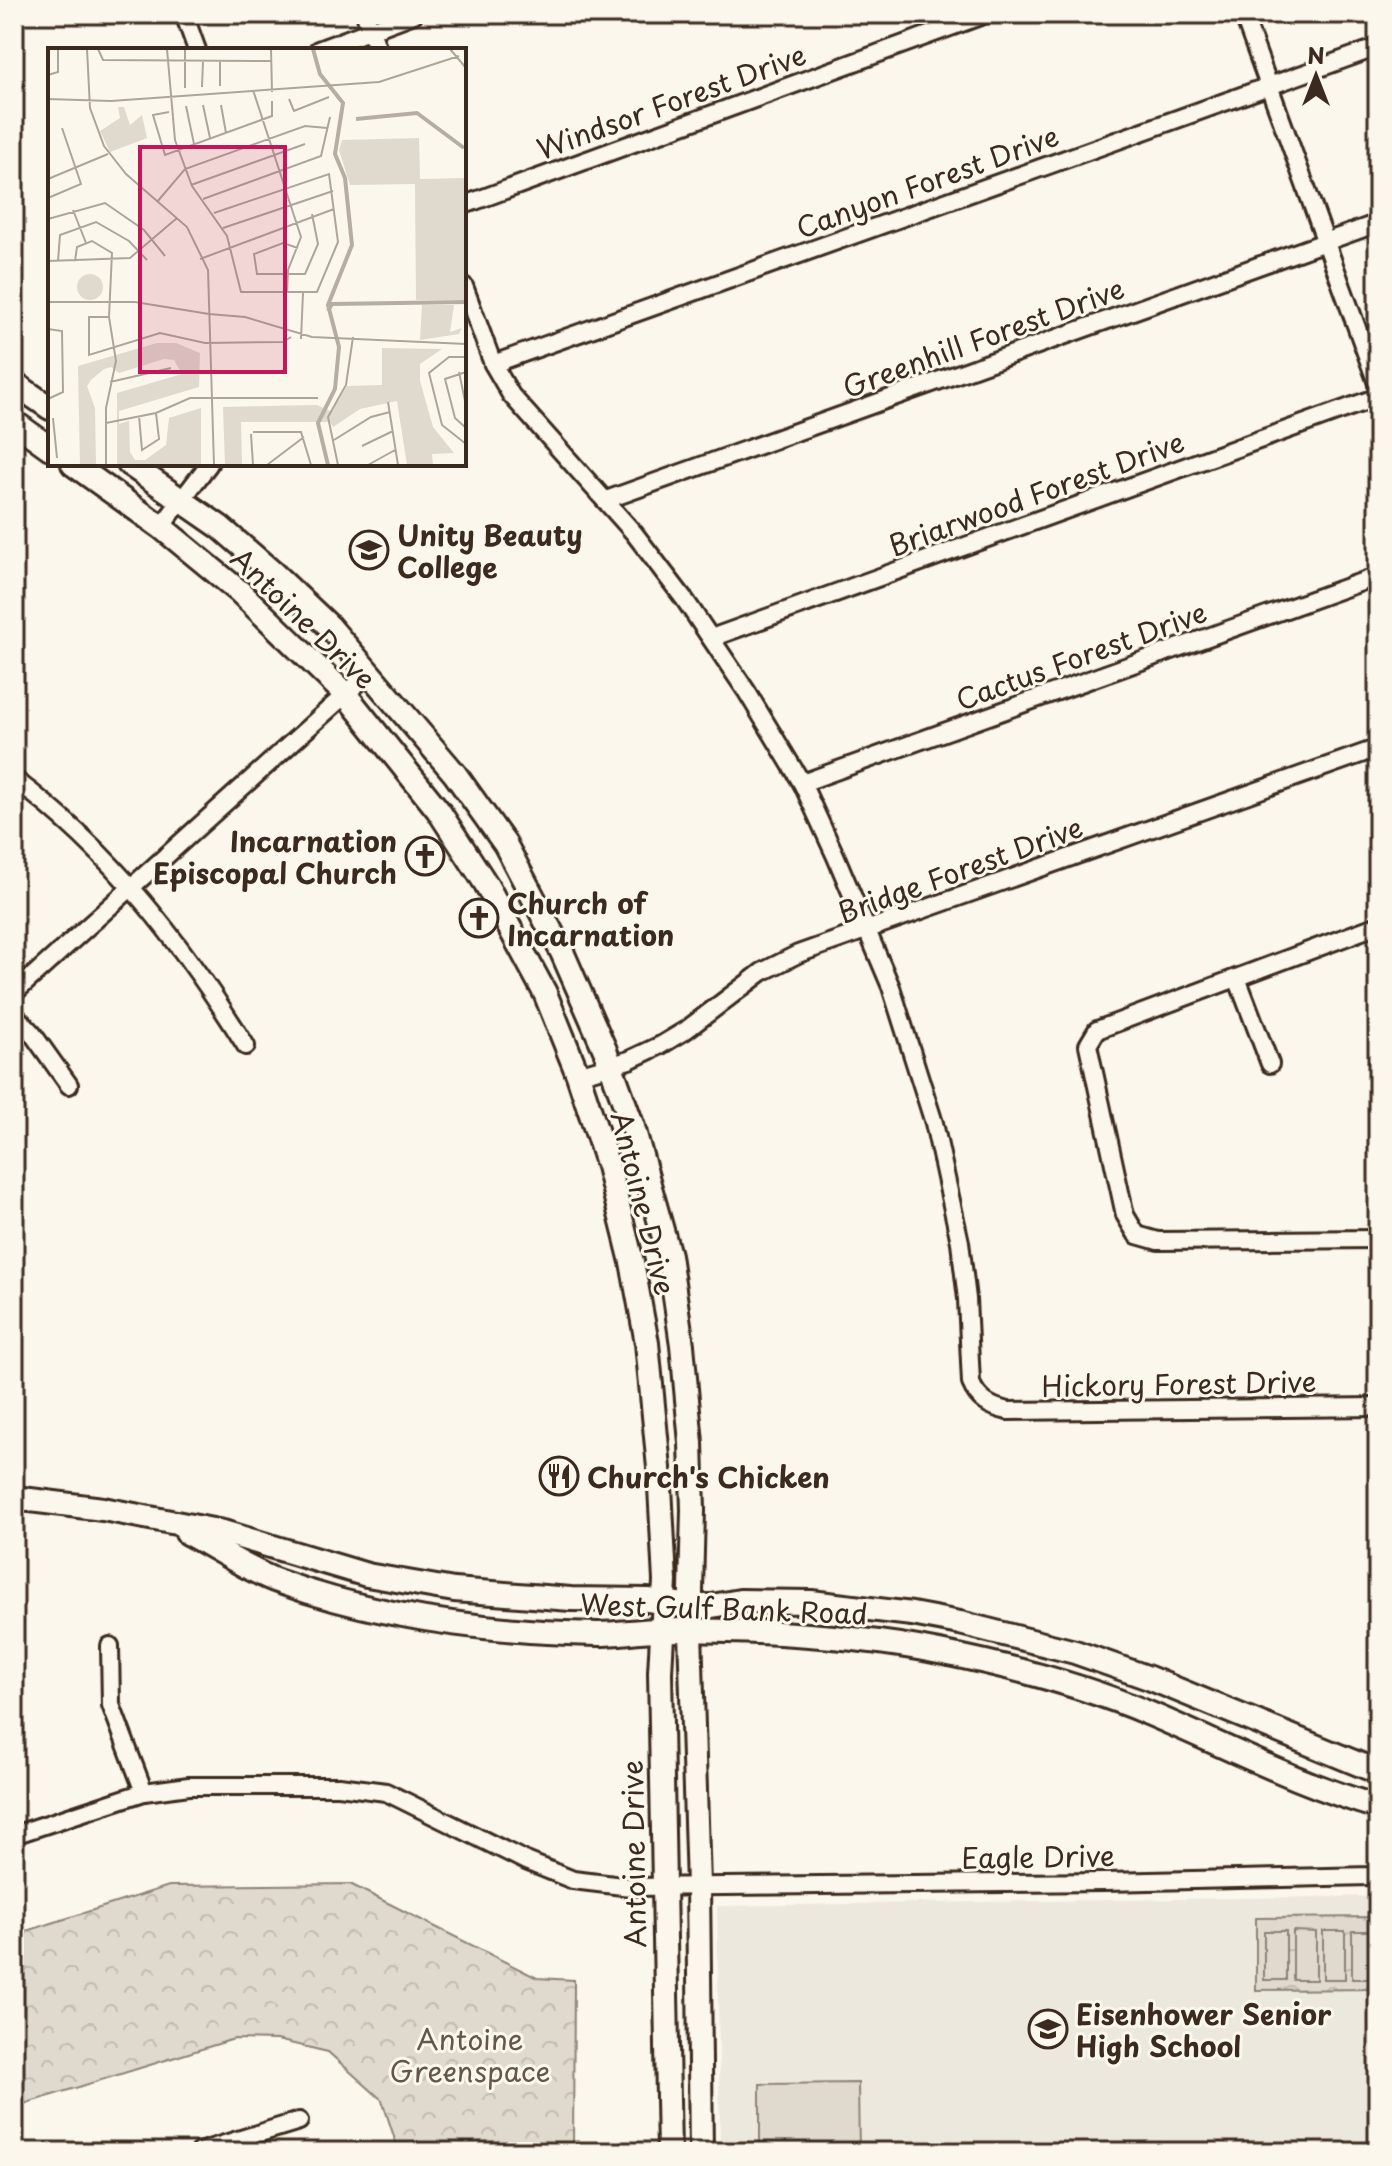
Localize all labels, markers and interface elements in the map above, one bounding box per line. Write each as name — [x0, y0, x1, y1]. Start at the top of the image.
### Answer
street label: Windsor Forest Drive — [530, 32, 812, 170]
north arrow — [1276, 36, 1356, 116]
text: N — [1307, 38, 1325, 71]
inset map — [48, 48, 466, 466]
street label: Canyon Forest Drive — [790, 113, 1064, 249]
street label: Greenhill Forest Drive — [836, 266, 1130, 408]
street label: Briarwood Forest Drive — [882, 419, 1190, 567]
place label: Unity Beauty College — [397, 513, 583, 588]
school or university icon: Unity Beauty College — [348, 529, 390, 571]
street label: Antoine Drive — [222, 537, 386, 699]
street label: Cactus Forest Drive — [949, 590, 1213, 720]
street label: Bridge Forest Drive — [832, 805, 1088, 933]
place label: Incarnation Episcopal Church — [153, 819, 397, 894]
church icon: Incarnation Episcopal Church — [404, 835, 446, 877]
place label: Church of Incarnation — [507, 881, 674, 956]
church icon: Church of Incarnation — [458, 897, 500, 939]
street label: Antoine Drive — [600, 1107, 688, 1299]
street label: Hickory Forest Drive — [1041, 1359, 1317, 1407]
restaurant icon: Church's Chicken — [538, 1455, 580, 1497]
place label: Church's Chicken — [587, 1455, 830, 1498]
street label: West Gulf Bank Road — [579, 1581, 869, 1635]
street label: Antoine Drive — [610, 1760, 656, 1948]
street label: Eagle Drive — [961, 1833, 1115, 1879]
place label: Eisenhower Senior High School — [1076, 1992, 1332, 2067]
school or university icon: Eisenhower Senior High School — [1027, 2008, 1069, 2050]
park label: Antoine Greenspace — [390, 2017, 550, 2092]

